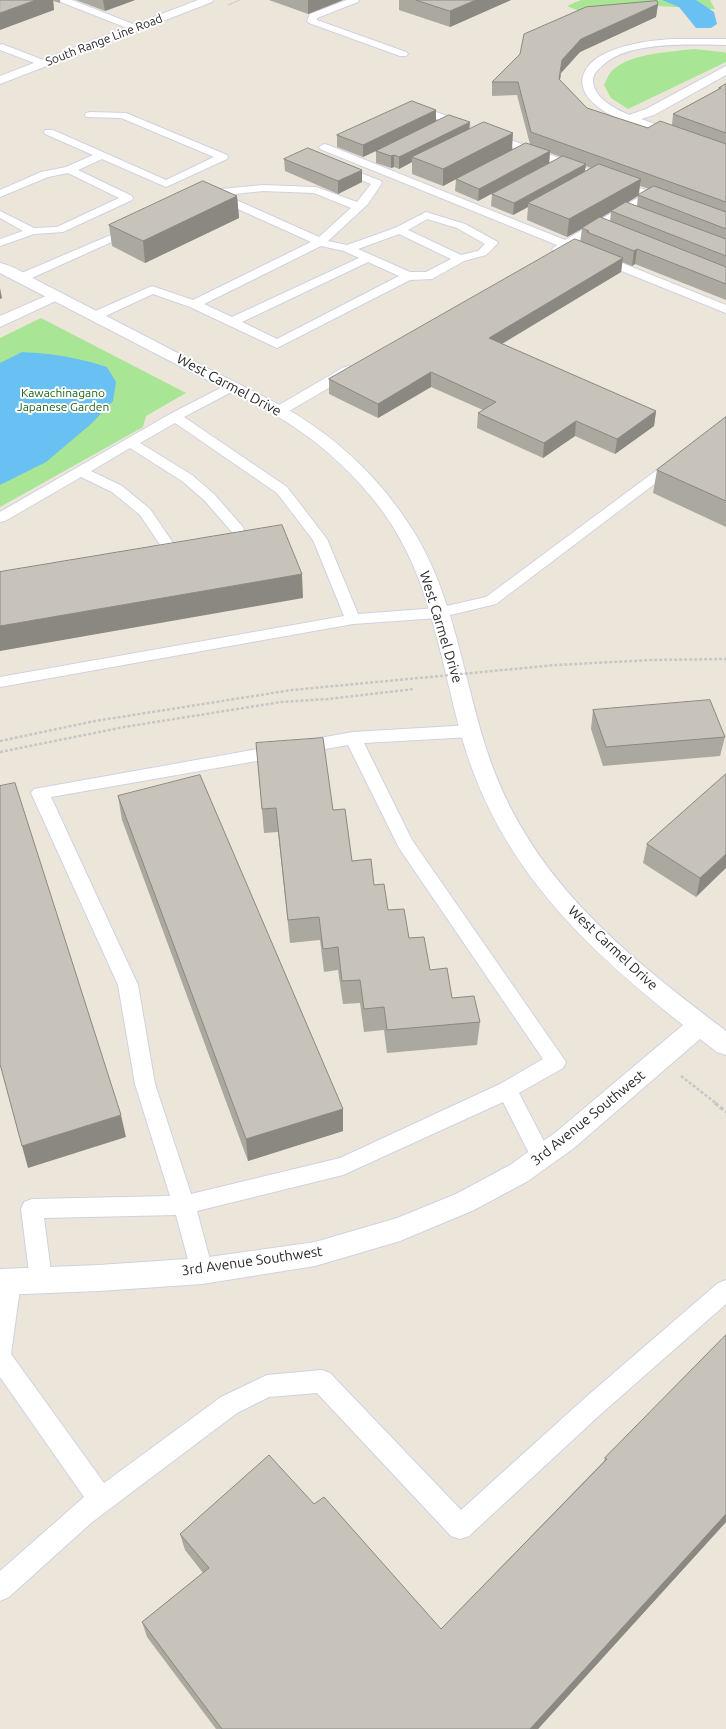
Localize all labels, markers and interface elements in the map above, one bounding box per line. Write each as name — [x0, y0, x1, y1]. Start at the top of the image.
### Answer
street label: South Range Line Road — [43, 11, 165, 69]
street label: West Carmel Drive — [174, 350, 284, 420]
park label: Kawachinagano Japanese Garden — [17, 386, 109, 414]
street label: West Carmel Drive — [416, 569, 466, 685]
street label: West Carmel Drive — [565, 902, 661, 994]
street label: 3rd Avenue Southwest — [527, 1067, 649, 1169]
street label: 3rd Avenue Southwest — [180, 1243, 324, 1279]

